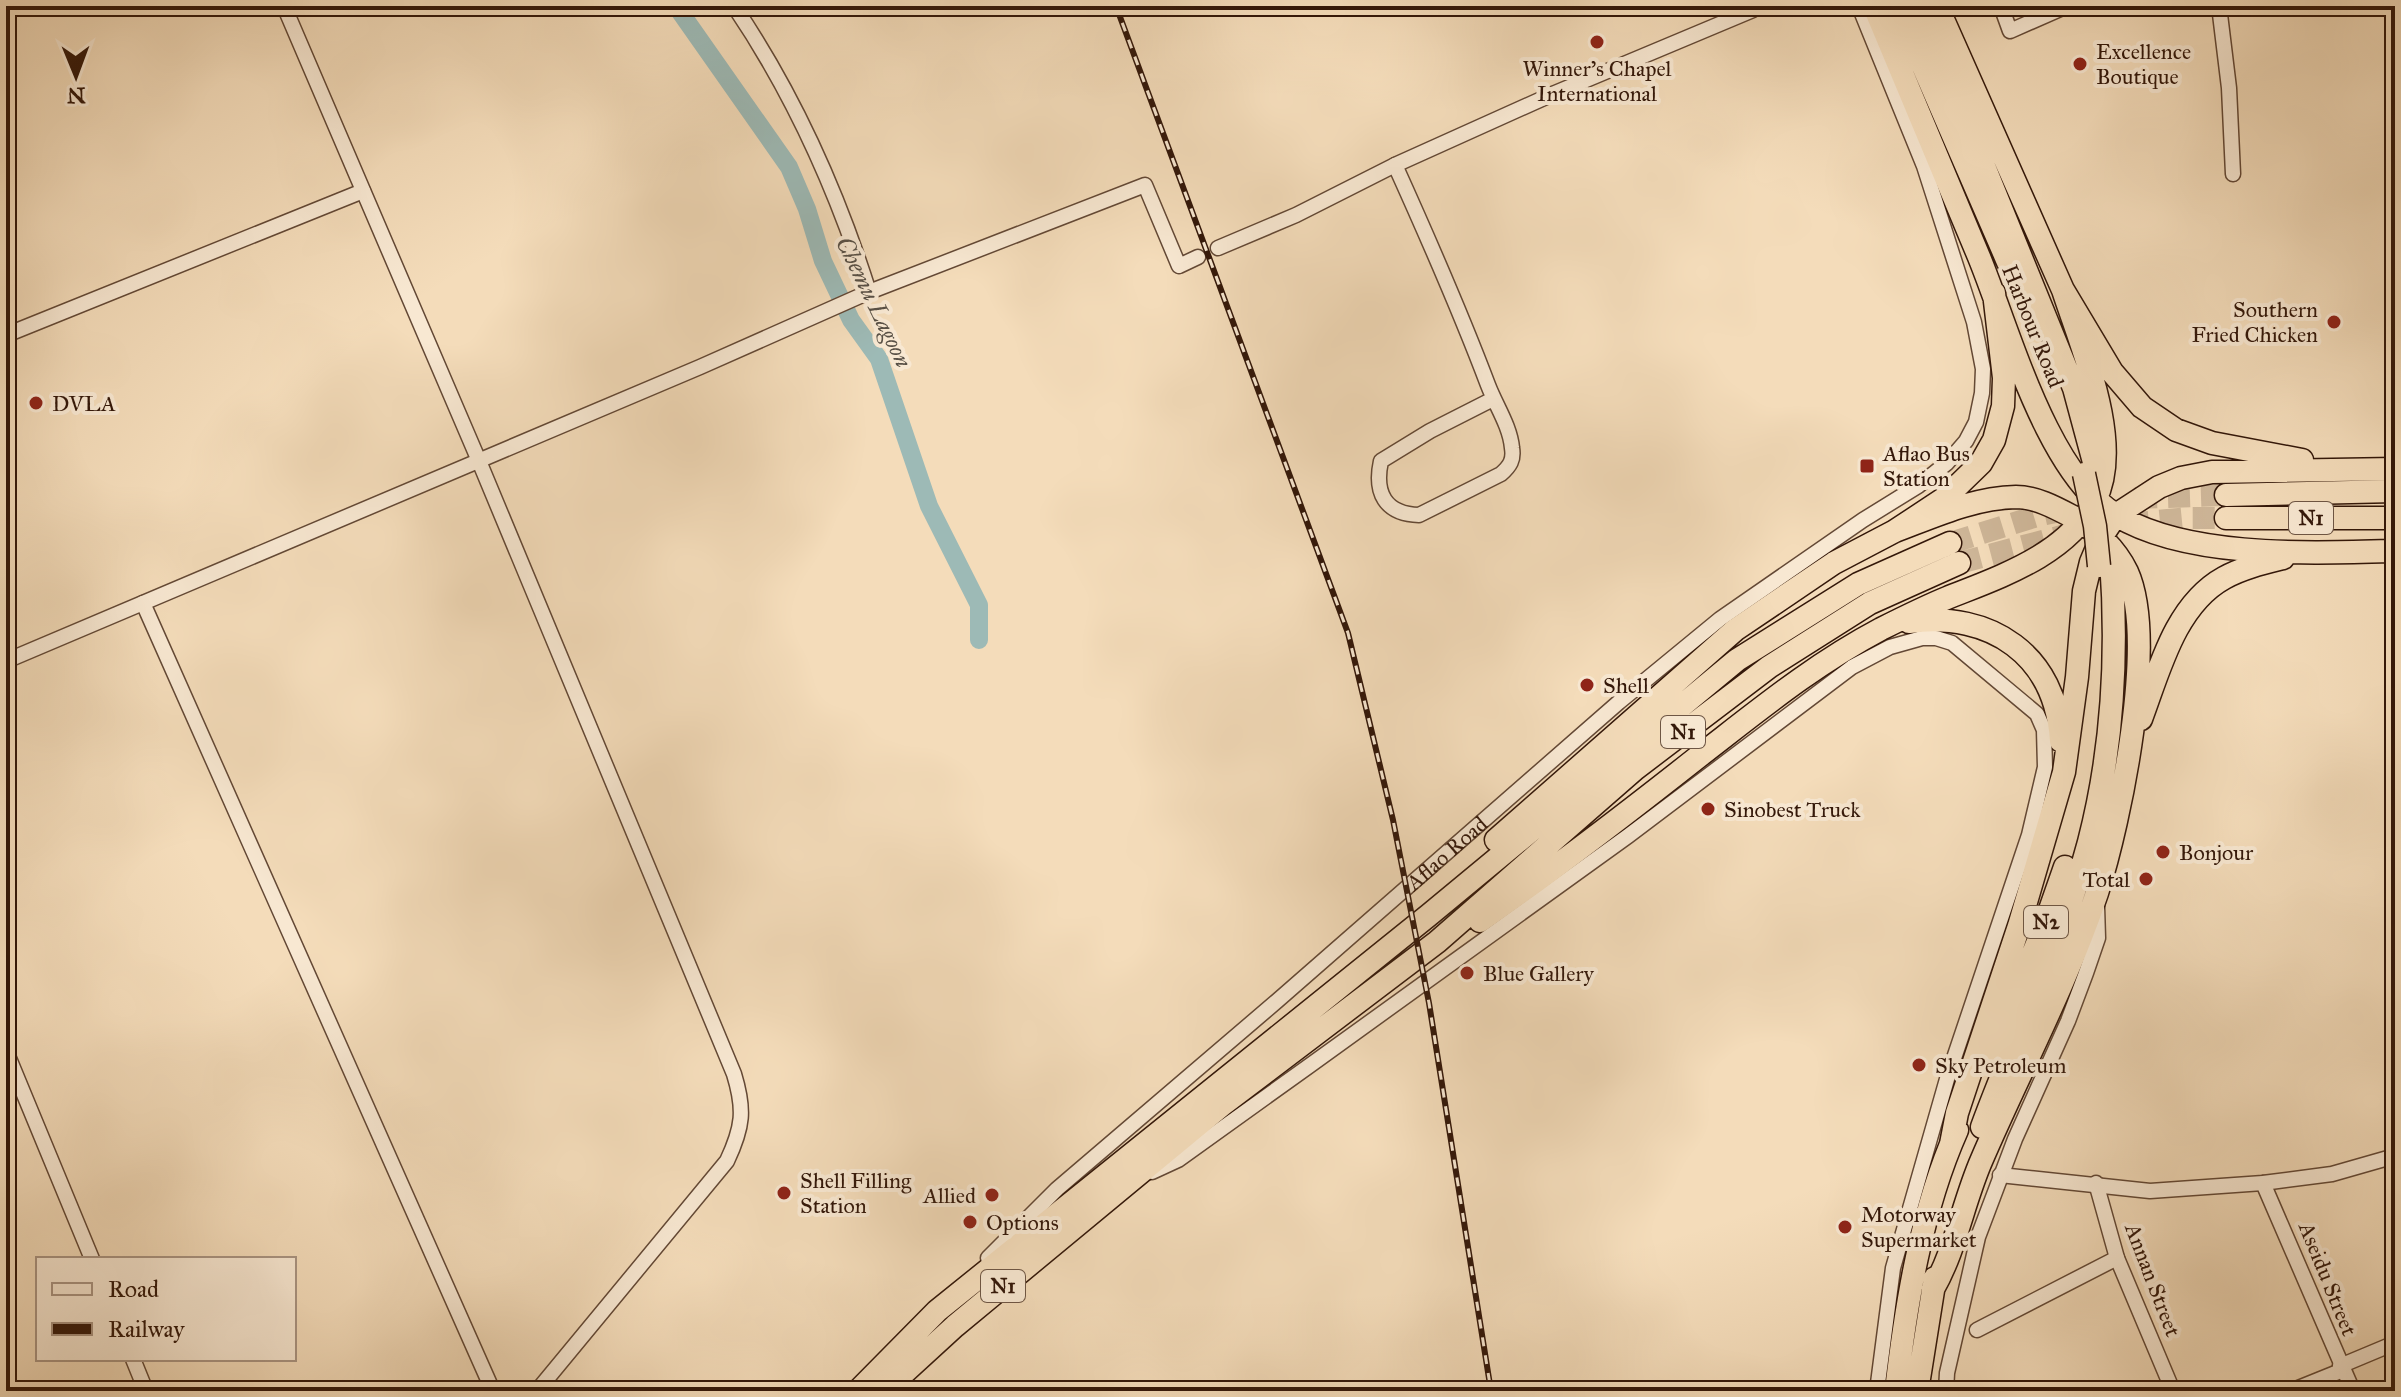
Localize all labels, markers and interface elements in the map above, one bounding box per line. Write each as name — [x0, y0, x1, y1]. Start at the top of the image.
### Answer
marker: Winner's Chapel International — [1588, 33, 1606, 51]
north arrow — [36, 36, 116, 116]
place label: Excellence Boutique — [2096, 38, 2191, 90]
place label: Winner's Chapel International — [1522, 55, 1672, 107]
marker: Excellence Boutique — [2071, 55, 2089, 73]
text: N — [66, 82, 86, 109]
water label: Chemu Lagoon — [829, 231, 919, 373]
street label: Harbour Road — [1996, 261, 2070, 391]
place label: Southern Fried Chicken — [2191, 296, 2318, 348]
marker: Southern Fried Chicken — [2325, 313, 2343, 331]
place label: DVLA — [52, 390, 116, 417]
marker: DVLA — [27, 394, 45, 412]
place label: Aflao Bus Station — [1882, 440, 1970, 492]
marker: Aflao Bus Station — [1858, 457, 1876, 475]
road number: N1 — [2289, 502, 2333, 534]
place label: Shell — [1603, 672, 1649, 699]
marker: Shell — [1578, 676, 1596, 694]
road number: N1 — [1661, 716, 1705, 748]
place label: Sinobest Truck — [1724, 796, 1861, 823]
marker: Sinobest Truck — [1699, 800, 1717, 818]
street label: Aflao Road — [1399, 810, 1493, 896]
place label: Bonjour — [2179, 839, 2254, 866]
marker: Bonjour — [2154, 843, 2172, 861]
place label: Total — [2082, 866, 2130, 893]
marker: Total — [2137, 870, 2155, 888]
road number: N2 — [2024, 906, 2068, 938]
place label: Blue Gallery — [1483, 960, 1595, 987]
marker: Blue Gallery — [1458, 964, 1476, 982]
place label: Sky Petroleum — [1935, 1052, 2067, 1079]
marker: Sky Petroleum — [1910, 1056, 1928, 1074]
place label: Shell Filling Station — [800, 1167, 912, 1219]
place label: Allied — [922, 1182, 976, 1209]
marker: Shell Filling Station — [775, 1184, 793, 1202]
marker: Allied — [983, 1186, 1001, 1204]
place label: Motorway Supermarket — [1861, 1201, 1977, 1253]
place label: Options — [986, 1209, 1059, 1236]
marker: Options — [961, 1213, 979, 1231]
street label: Aseidu Street — [2293, 1217, 2363, 1340]
marker: Motorway Supermarket — [1836, 1218, 1854, 1236]
street label: Annan Street — [2119, 1219, 2187, 1341]
legend — [36, 1257, 296, 1361]
road number: N1 — [981, 1270, 1025, 1302]
text: Road — [108, 1274, 159, 1304]
text: Railway — [108, 1314, 185, 1344]

